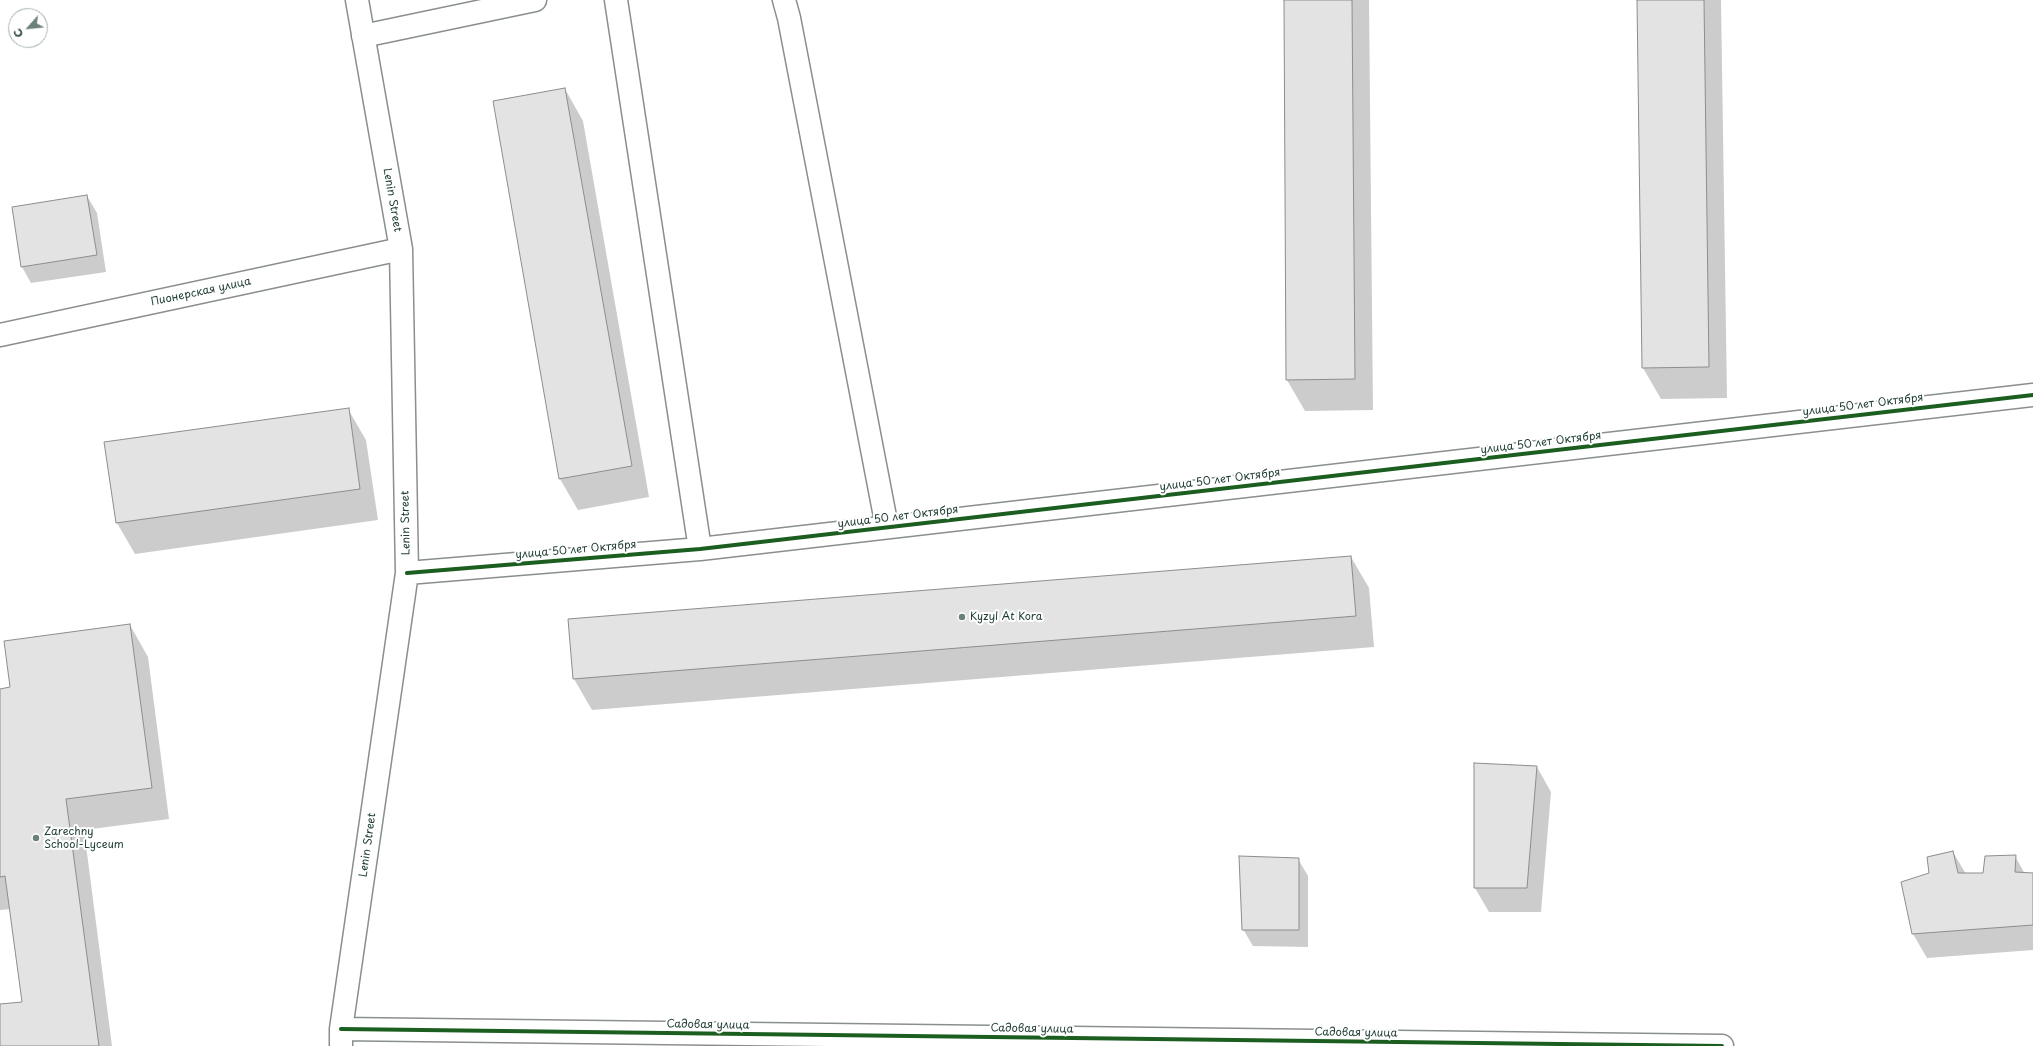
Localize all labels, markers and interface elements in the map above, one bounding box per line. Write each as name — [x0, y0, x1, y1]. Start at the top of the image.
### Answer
north arrow — [8, 8, 48, 48]
text: С — [8, 26, 27, 41]
street label: Lenin Street — [380, 167, 404, 233]
street label: Пионерская улица — [150, 275, 252, 309]
street label: улица 50 лет Октября — [1802, 391, 1924, 419]
street label: улица 50 лет Октября — [1480, 429, 1602, 457]
street label: улица 50 лет Октября — [1159, 466, 1281, 494]
street label: Lenin Street — [399, 491, 413, 555]
street label: улица 50 лет Октября — [837, 503, 959, 531]
street label: улица 50 лет Октября — [515, 538, 637, 562]
place label: Kyzyl At Kora — [970, 610, 1042, 624]
marker: Kyzyl At Kora — [957, 612, 967, 622]
street label: Lenin Street — [357, 812, 379, 878]
place label: Zarechny School-Lyceum — [44, 825, 124, 851]
marker: Zarechny School-Lyceum — [31, 833, 41, 843]
street label: Садовая улица — [666, 1018, 750, 1032]
street label: Садовая улица — [990, 1022, 1074, 1036]
street label: Садовая улица — [1314, 1026, 1398, 1040]

